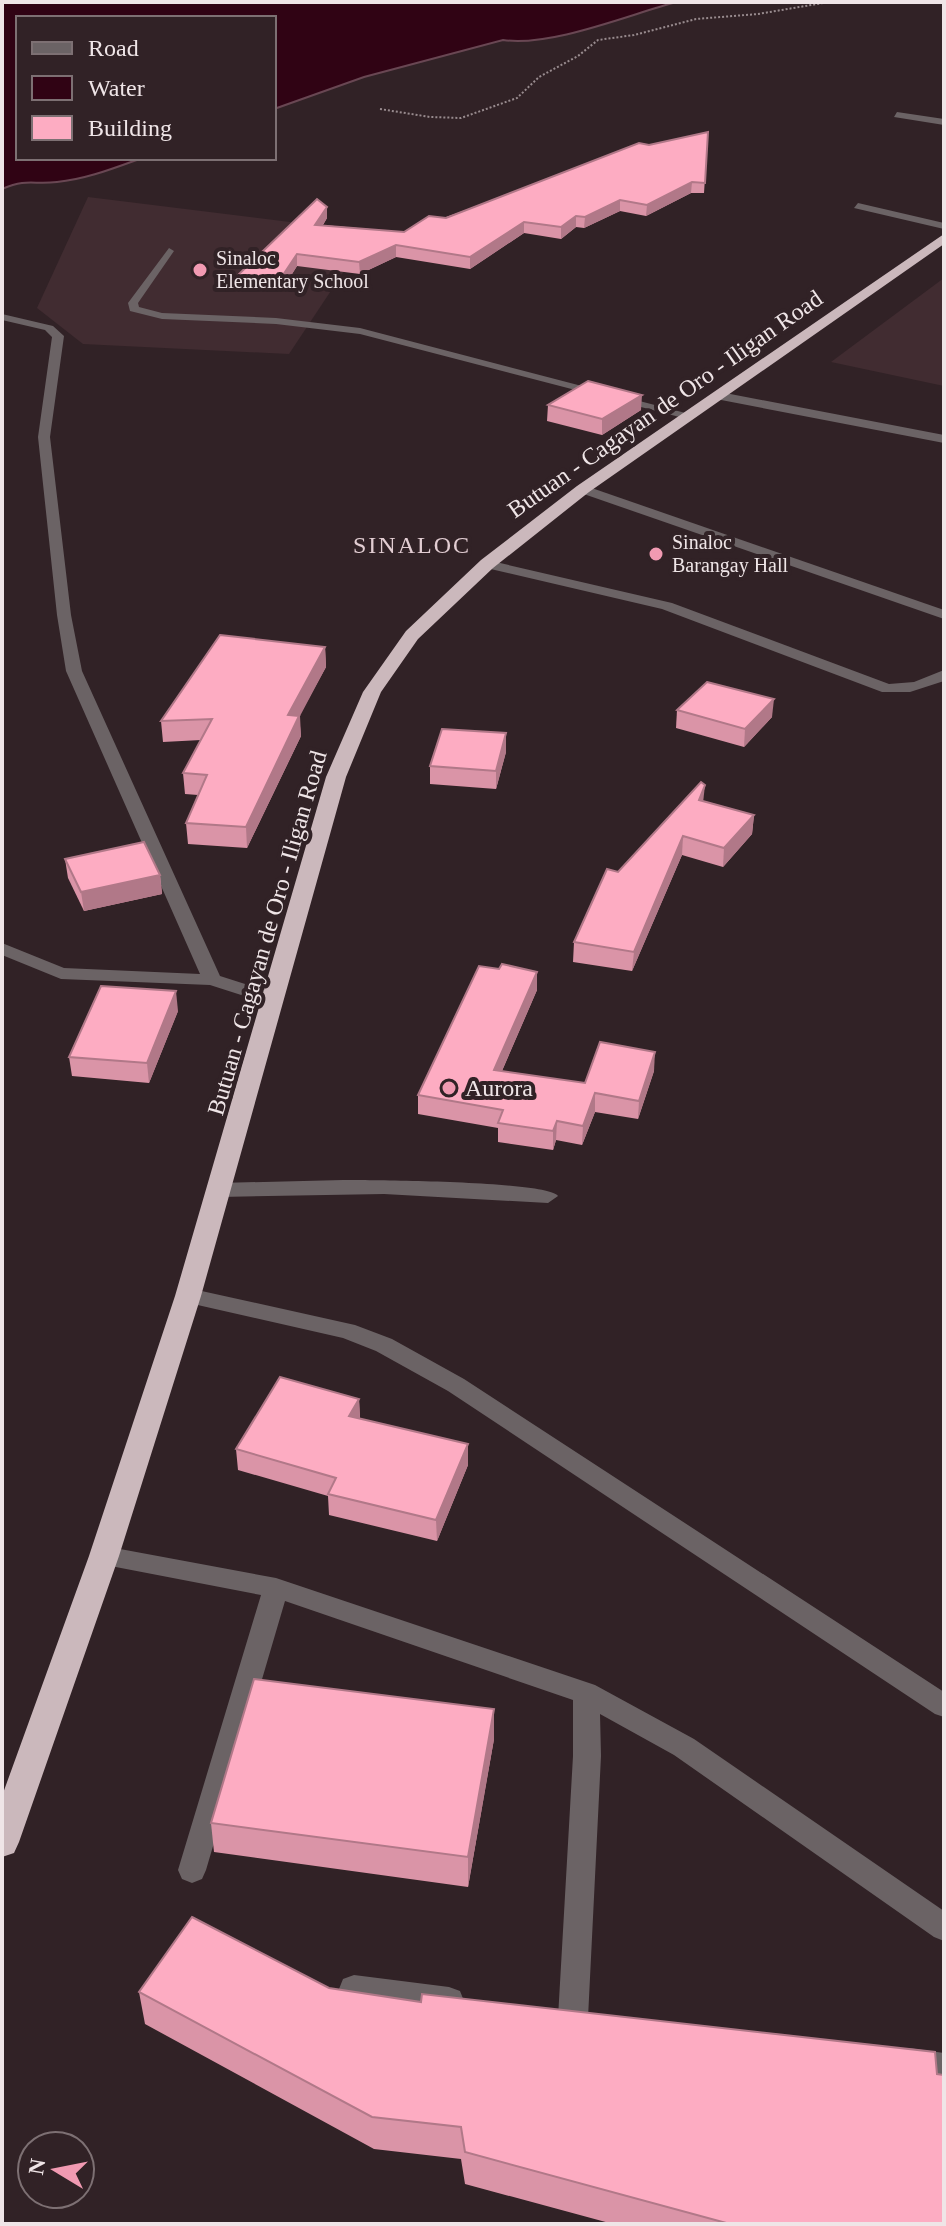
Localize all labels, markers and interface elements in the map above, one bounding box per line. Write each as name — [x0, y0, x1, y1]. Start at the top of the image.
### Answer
legend — [16, 16, 276, 160]
text: Road — [88, 35, 139, 61]
text: Water — [88, 75, 145, 101]
text: Building — [88, 115, 172, 141]
place label: Sinaloc Elementary School — [216, 247, 369, 293]
marker: Sinaloc Elementary School — [191, 261, 209, 279]
street label: Butuan - Cagayan de Oro - Iligan Road — [503, 285, 827, 523]
place label: Sinaloc Barangay Hall — [672, 531, 789, 577]
district label: SINALOC — [353, 532, 471, 558]
marker: Sinaloc Barangay Hall — [647, 545, 665, 563]
street label: Butuan - Cagayan de Oro - Iligan Road — [202, 748, 332, 1118]
place label: Aurora — [465, 1075, 533, 1101]
marker: Aurora — [440, 1079, 458, 1097]
north arrow — [16, 2130, 96, 2210]
text: N — [23, 2157, 51, 2177]

